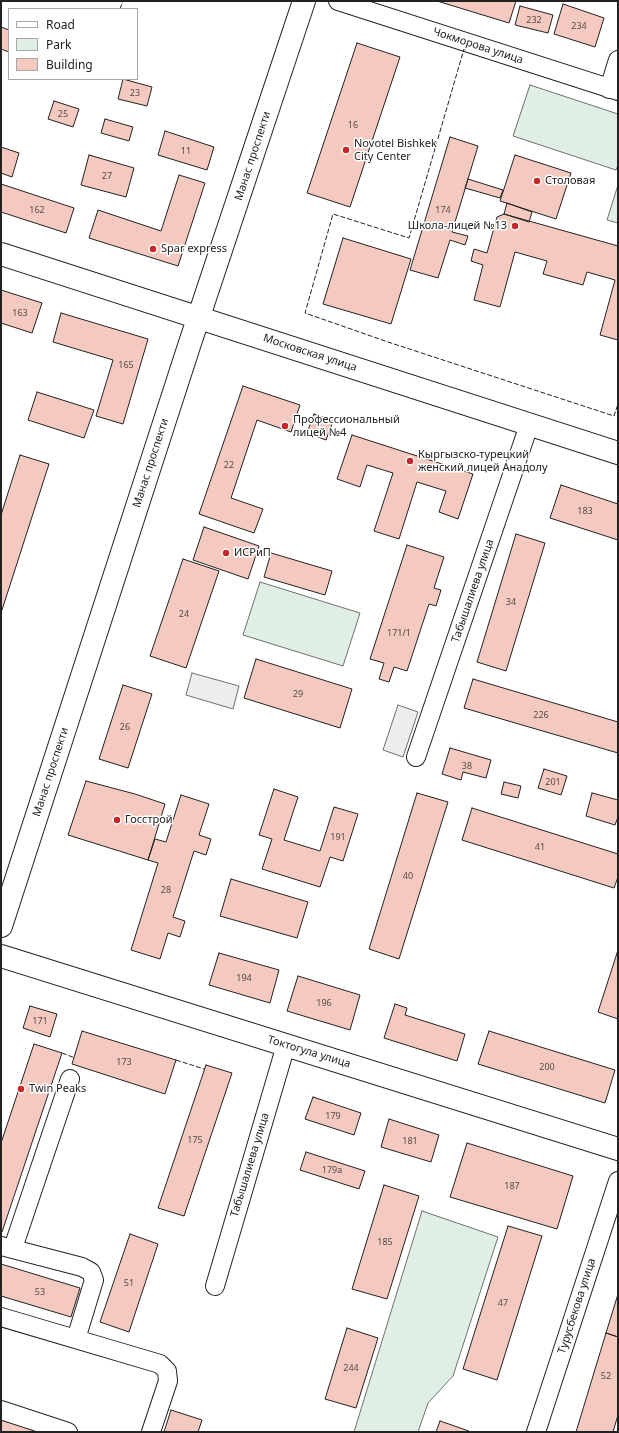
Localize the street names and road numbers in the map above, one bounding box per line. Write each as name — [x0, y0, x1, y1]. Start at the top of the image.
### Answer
street label: Чокморова улица — [431, 25, 525, 67]
street label: Манас проспекти — [232, 110, 274, 202]
street label: Московская улица — [261, 332, 359, 374]
street label: Манас проспекти — [130, 417, 172, 509]
street label: Табышалиева улица — [449, 538, 497, 644]
street label: Манас проспекти — [30, 726, 72, 818]
street label: Токтогула улица — [266, 1033, 352, 1071]
street label: Табышалиева улица — [228, 1111, 272, 1219]
street label: Турусбекова улица — [555, 1257, 599, 1355]

